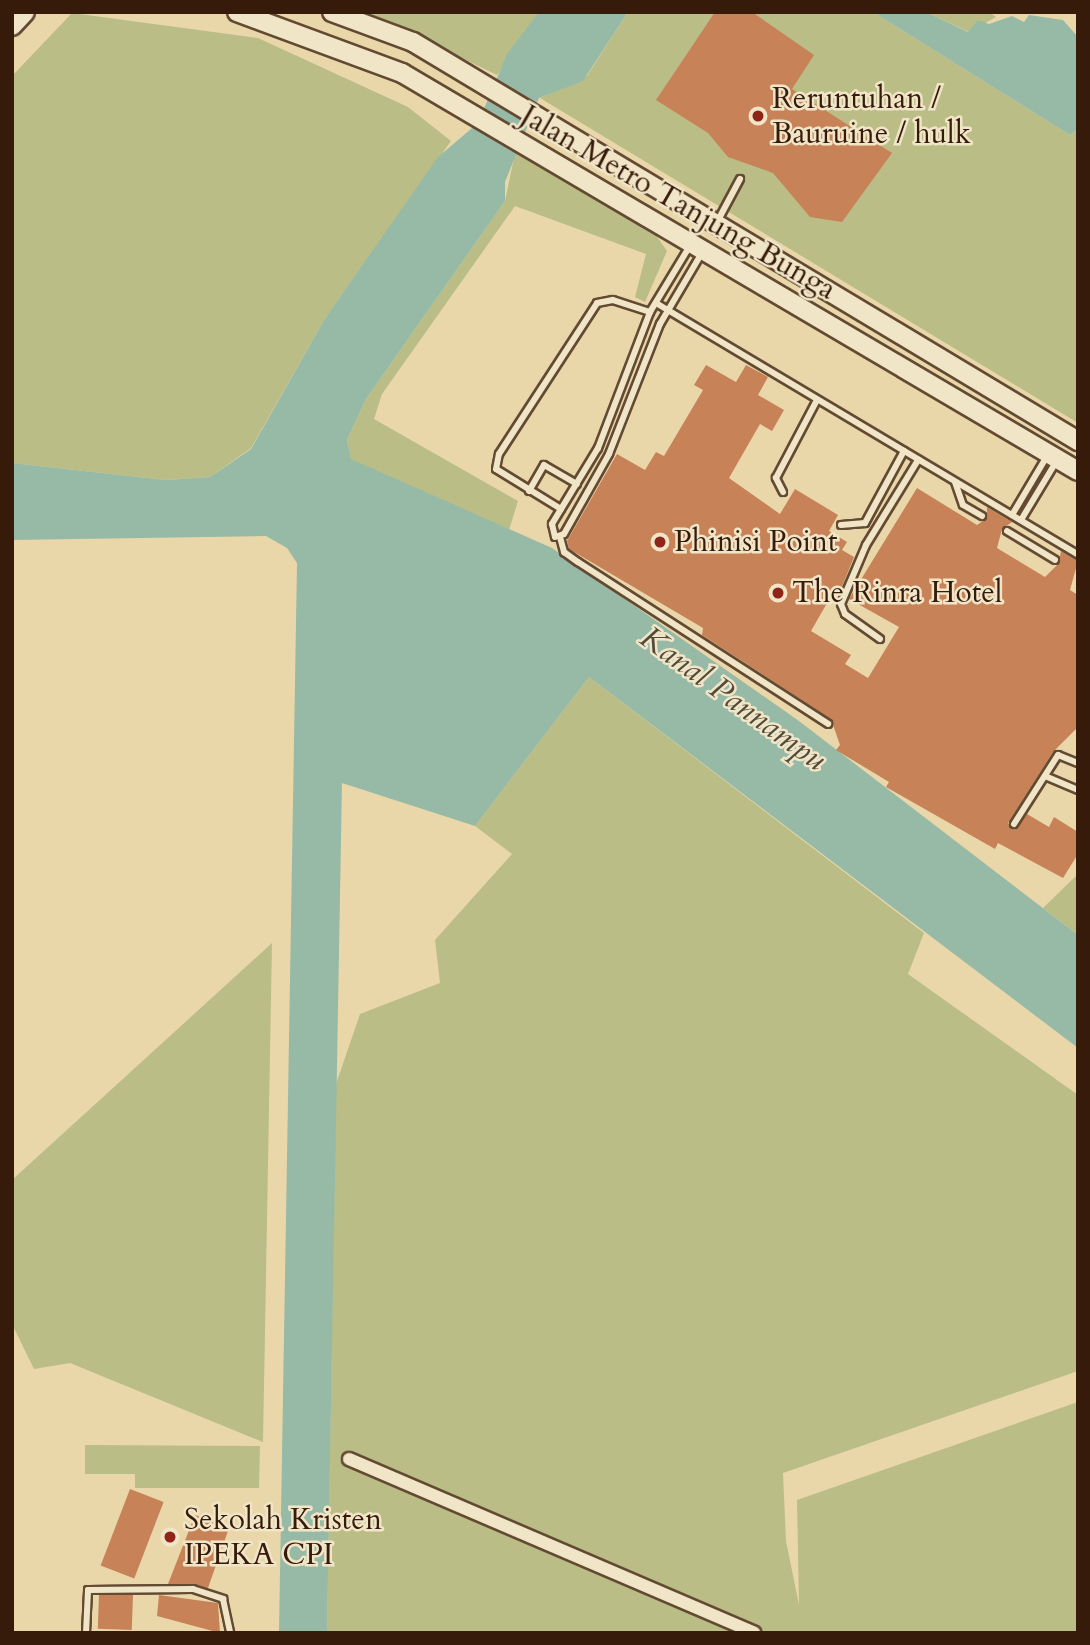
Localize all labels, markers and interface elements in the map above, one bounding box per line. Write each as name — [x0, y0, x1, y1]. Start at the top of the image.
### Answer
place label: Reruntuhan / Bauruine / hulk — [772, 81, 971, 152]
street label: Jalan Metro Tanjung Bunga — [514, 98, 842, 308]
marker: Reruntuhan / Bauruine / hulk — [750, 108, 766, 124]
place label: Phinisi Point — [674, 524, 838, 560]
marker: Phinisi Point — [652, 534, 668, 550]
place label: The Rinra Hotel — [792, 575, 1002, 611]
marker: The Rinra Hotel — [770, 585, 786, 601]
water label: Kanal Pannampu — [632, 619, 834, 779]
place label: Sekolah Kristen IPEKA CPI — [184, 1502, 382, 1572]
marker: Sekolah Kristen IPEKA CPI — [162, 1529, 178, 1545]

